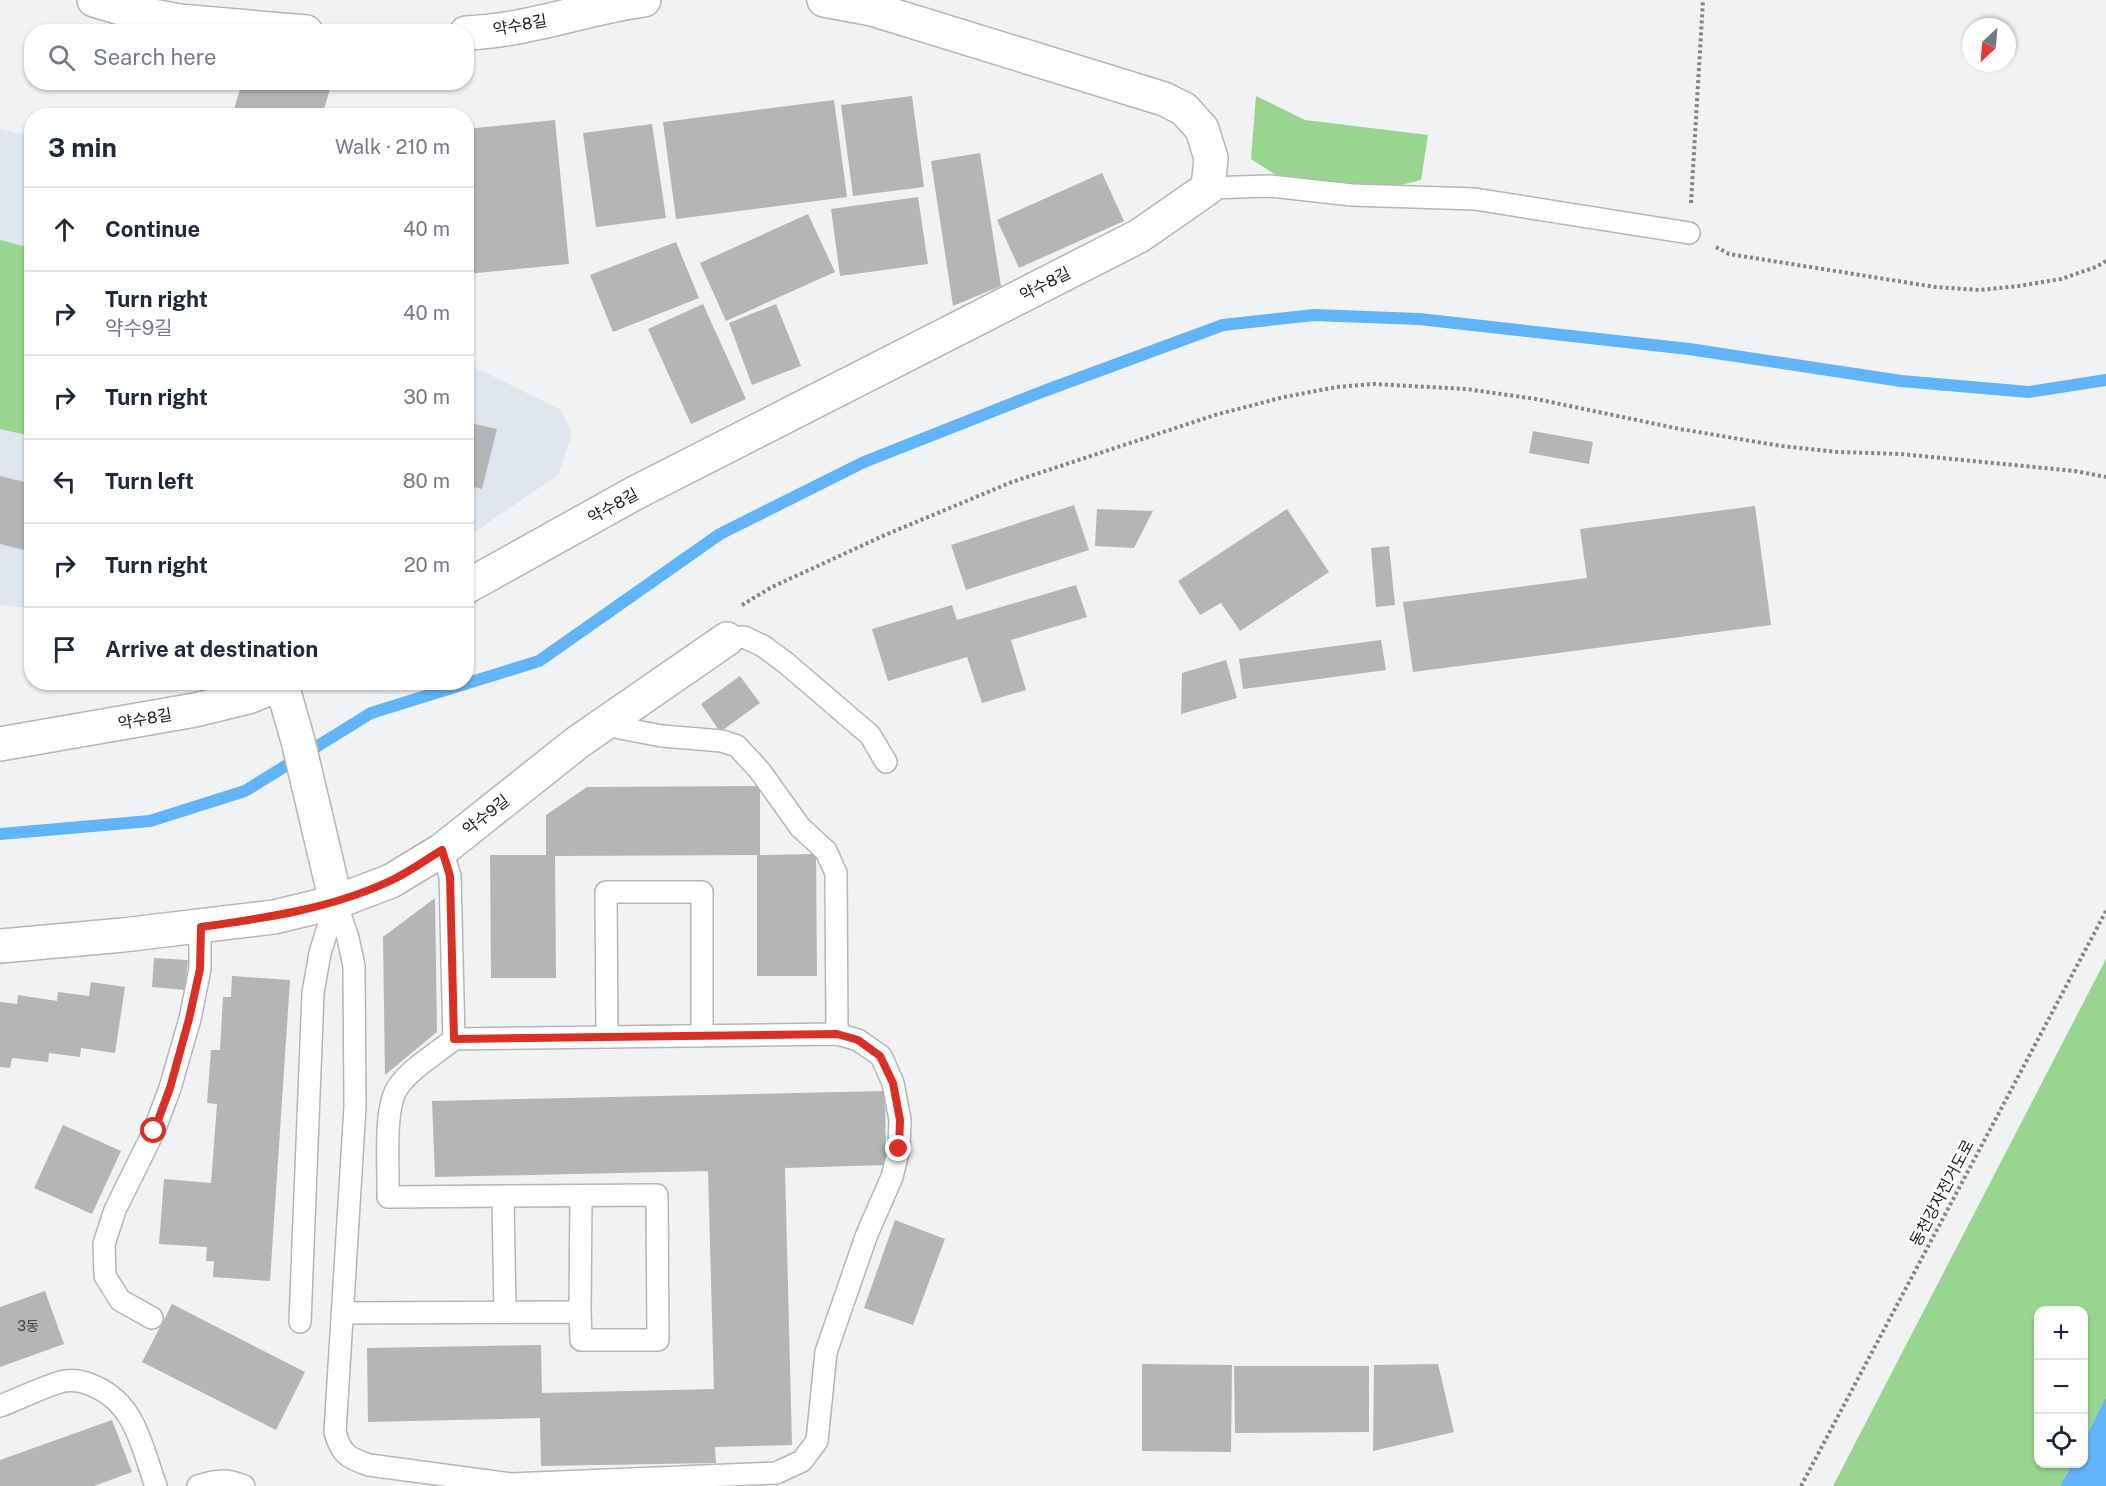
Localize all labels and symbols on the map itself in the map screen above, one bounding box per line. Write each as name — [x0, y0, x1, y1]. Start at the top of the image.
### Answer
street label: 약수8길 — [491, 11, 549, 39]
north arrow — [1962, 18, 2016, 72]
street label: 약수8길 — [1016, 263, 1074, 305]
street label: 약수8길 — [585, 484, 641, 528]
street label: 약수8길 — [116, 705, 174, 733]
street label: 약수9길 — [459, 791, 513, 839]
route start — [140, 1117, 166, 1143]
route end — [885, 1135, 911, 1161]
street label: 동천강자전거도로 — [1906, 1136, 1978, 1249]
house number: 3동 — [17, 1318, 39, 1334]

